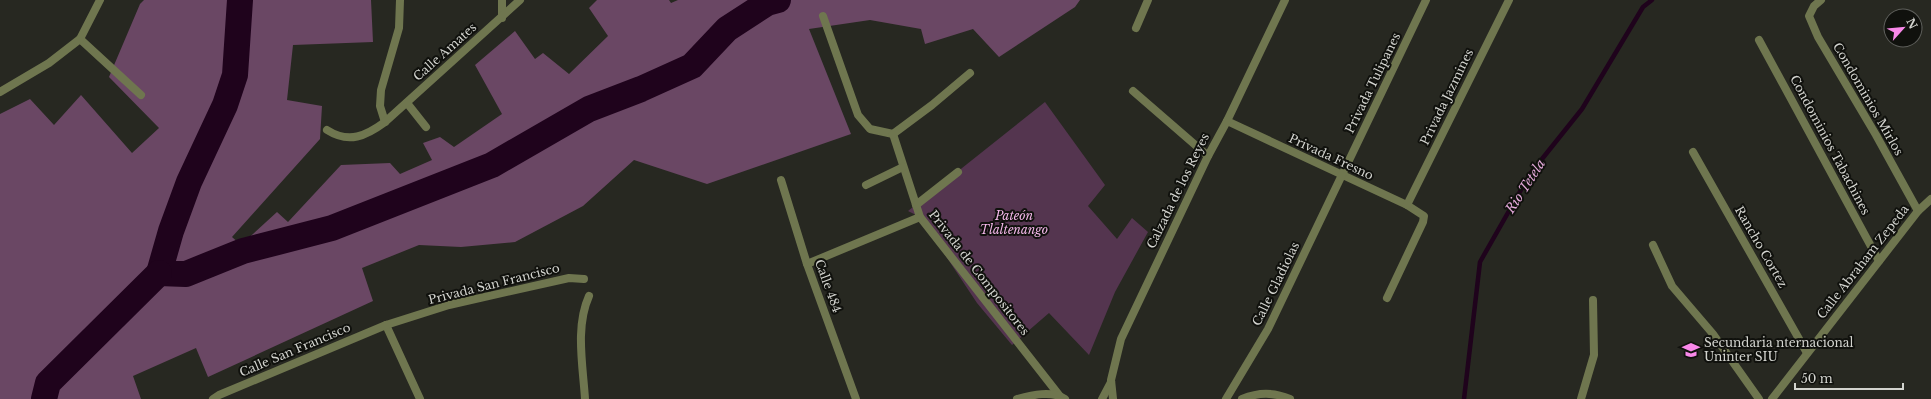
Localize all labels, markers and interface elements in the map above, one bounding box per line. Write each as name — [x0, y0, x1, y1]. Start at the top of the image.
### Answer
north arrow — [1883, 8, 1923, 48]
text: N — [1903, 16, 1921, 32]
street label: Calle Amates — [410, 19, 479, 84]
street label: Privada Tulipanes — [1342, 30, 1403, 135]
street label: Condominios Mirlos — [1830, 40, 1907, 158]
street label: Privada Jazmines — [1417, 46, 1476, 147]
street label: Condominios Tabachines — [1787, 72, 1874, 217]
street label: Privada Fresno — [1286, 130, 1376, 183]
street label: Calzada de los Reyes — [1143, 131, 1212, 251]
water label: Rio Tetela — [1501, 156, 1549, 217]
street label: Calle Abraham Zepeda — [1813, 201, 1912, 322]
street label: Rancho Cortez — [1732, 203, 1791, 290]
street label: Privada de Compositores — [926, 207, 1033, 338]
park label: Pateón Tlaltenango — [980, 208, 1048, 237]
street label: Calle Gladiolas — [1249, 239, 1302, 328]
street label: Calle 484 — [812, 257, 845, 315]
street label: Privada San Francisco — [427, 260, 561, 307]
street label: Calle San Francisco — [237, 319, 353, 380]
place label: Secundaria nternacional Uninter SIU — [1704, 335, 1853, 364]
school or university icon: Secundaria nternacional Uninter SIU — [1681, 340, 1701, 360]
scale bar — [1795, 365, 1903, 391]
text: 50 m — [1801, 371, 1833, 386]

